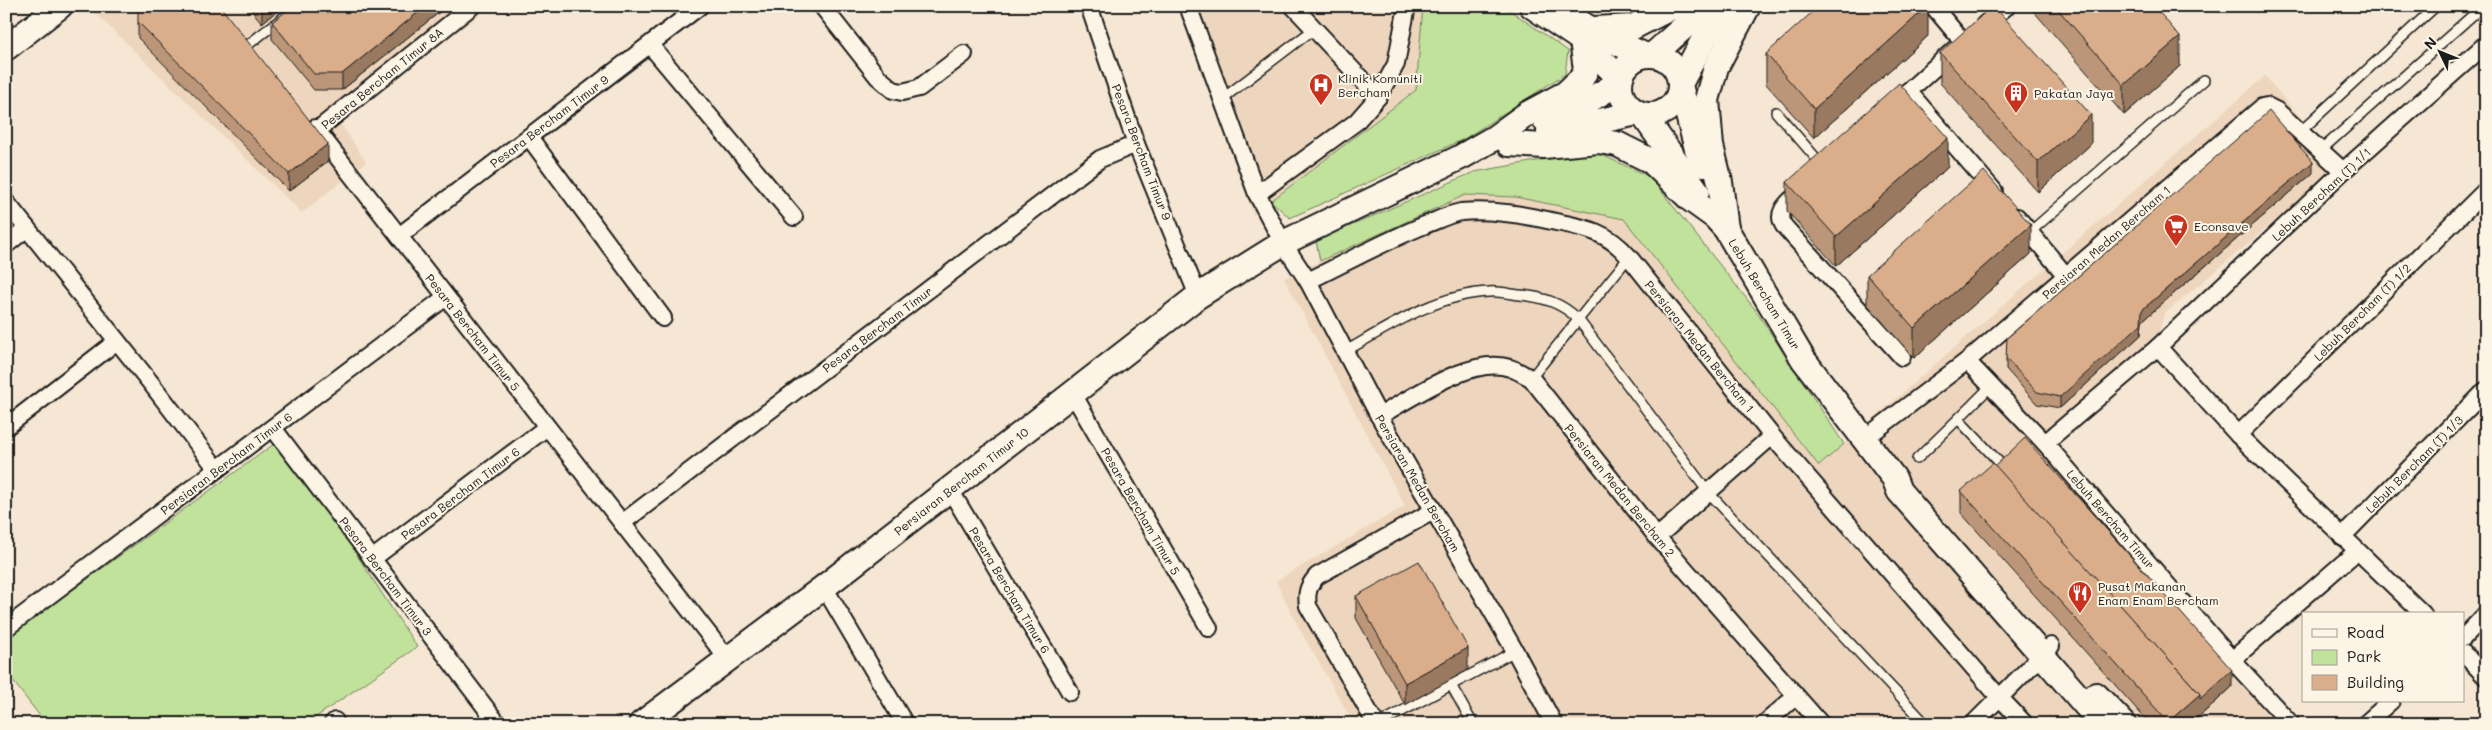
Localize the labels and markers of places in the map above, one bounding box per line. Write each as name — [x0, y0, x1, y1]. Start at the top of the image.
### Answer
place label: Klinik Komuniti Bercham — [1338, 70, 1422, 100]
hospital icon: Klinik Komuniti Bercham — [1308, 72, 1334, 106]
building icon: Pakatan Jaya — [2003, 80, 2029, 114]
place label: Pakatan Jaya — [2034, 85, 2114, 101]
supermarket icon: Econsave — [2163, 213, 2189, 247]
place label: Econsave — [2194, 218, 2249, 234]
place label: Pusat Makanan Enam Enam Bercham — [2098, 578, 2219, 608]
restaurant icon: Pusat Makanan Enam Enam Bercham — [2067, 580, 2093, 614]

